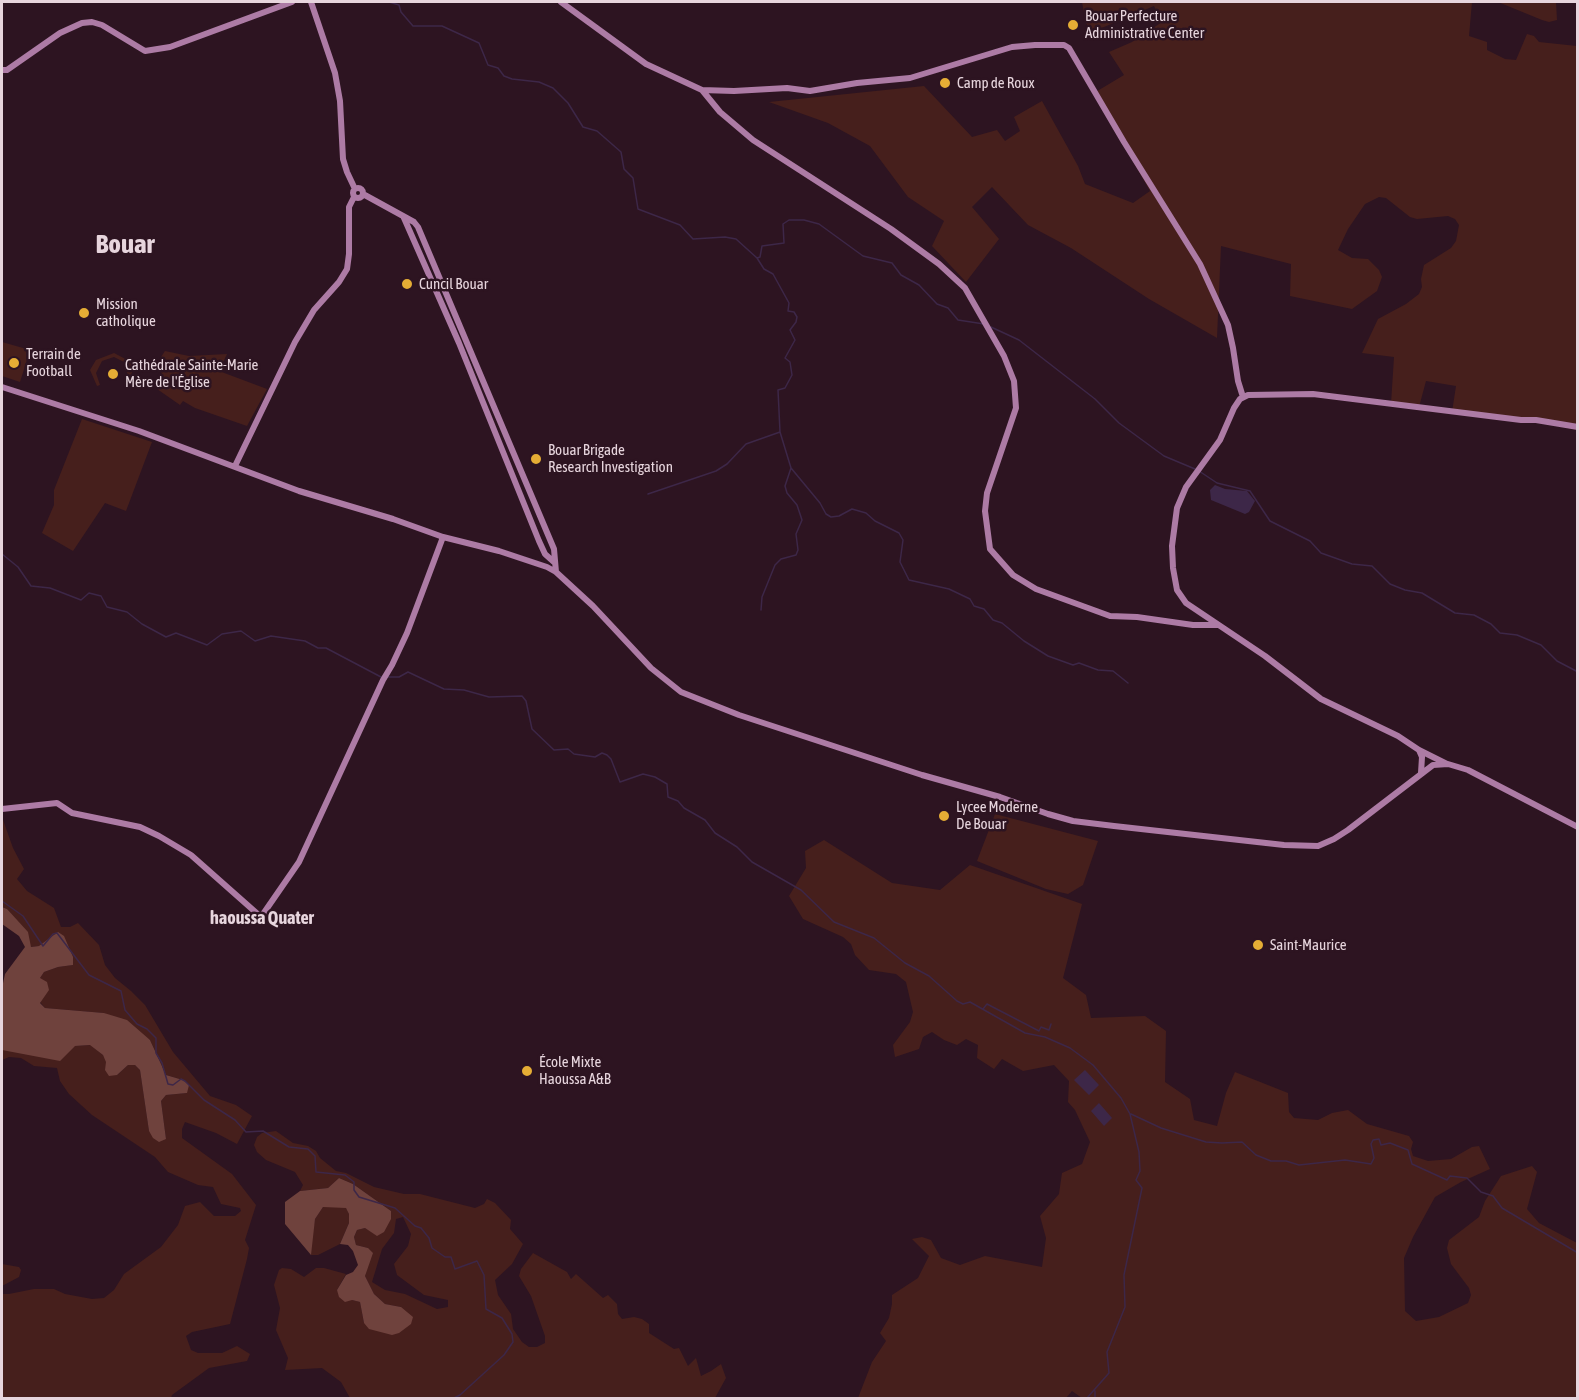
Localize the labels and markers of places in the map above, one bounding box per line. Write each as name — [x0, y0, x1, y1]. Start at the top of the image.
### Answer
place label: Bouar Perfecture Administrative Center — [1085, 7, 1204, 42]
marker: Bouar Perfecture Administrative Center — [1066, 18, 1080, 32]
place label: Camp de Roux — [957, 74, 1035, 92]
marker: Camp de Roux — [938, 76, 952, 90]
place label: Cuncil Bouar — [419, 275, 488, 293]
marker: Cuncil Bouar — [400, 277, 414, 291]
place label: Mission catholique — [96, 295, 156, 330]
marker: Mission catholique — [77, 306, 91, 320]
place label: Terrain de Football — [26, 345, 81, 380]
marker: Terrain de Football — [7, 356, 21, 370]
place label: Cathédrale Sainte-Marie Mère de l'Église — [125, 356, 258, 391]
marker: Cathédrale Sainte-Marie Mère de l'Église — [106, 367, 120, 381]
place label: Bouar Brigade Research Investigation — [548, 441, 673, 476]
marker: Bouar Brigade Research Investigation — [529, 452, 543, 466]
place label: Lycee Moderne De Bouar — [956, 798, 1038, 833]
marker: Lycee Moderne De Bouar — [937, 809, 951, 823]
place label: Saint-Maurice — [1270, 936, 1347, 954]
marker: Saint-Maurice — [1251, 938, 1265, 952]
place label: École Mixte Haoussa A&B — [539, 1053, 611, 1088]
marker: École Mixte Haoussa A&B — [520, 1064, 534, 1078]

